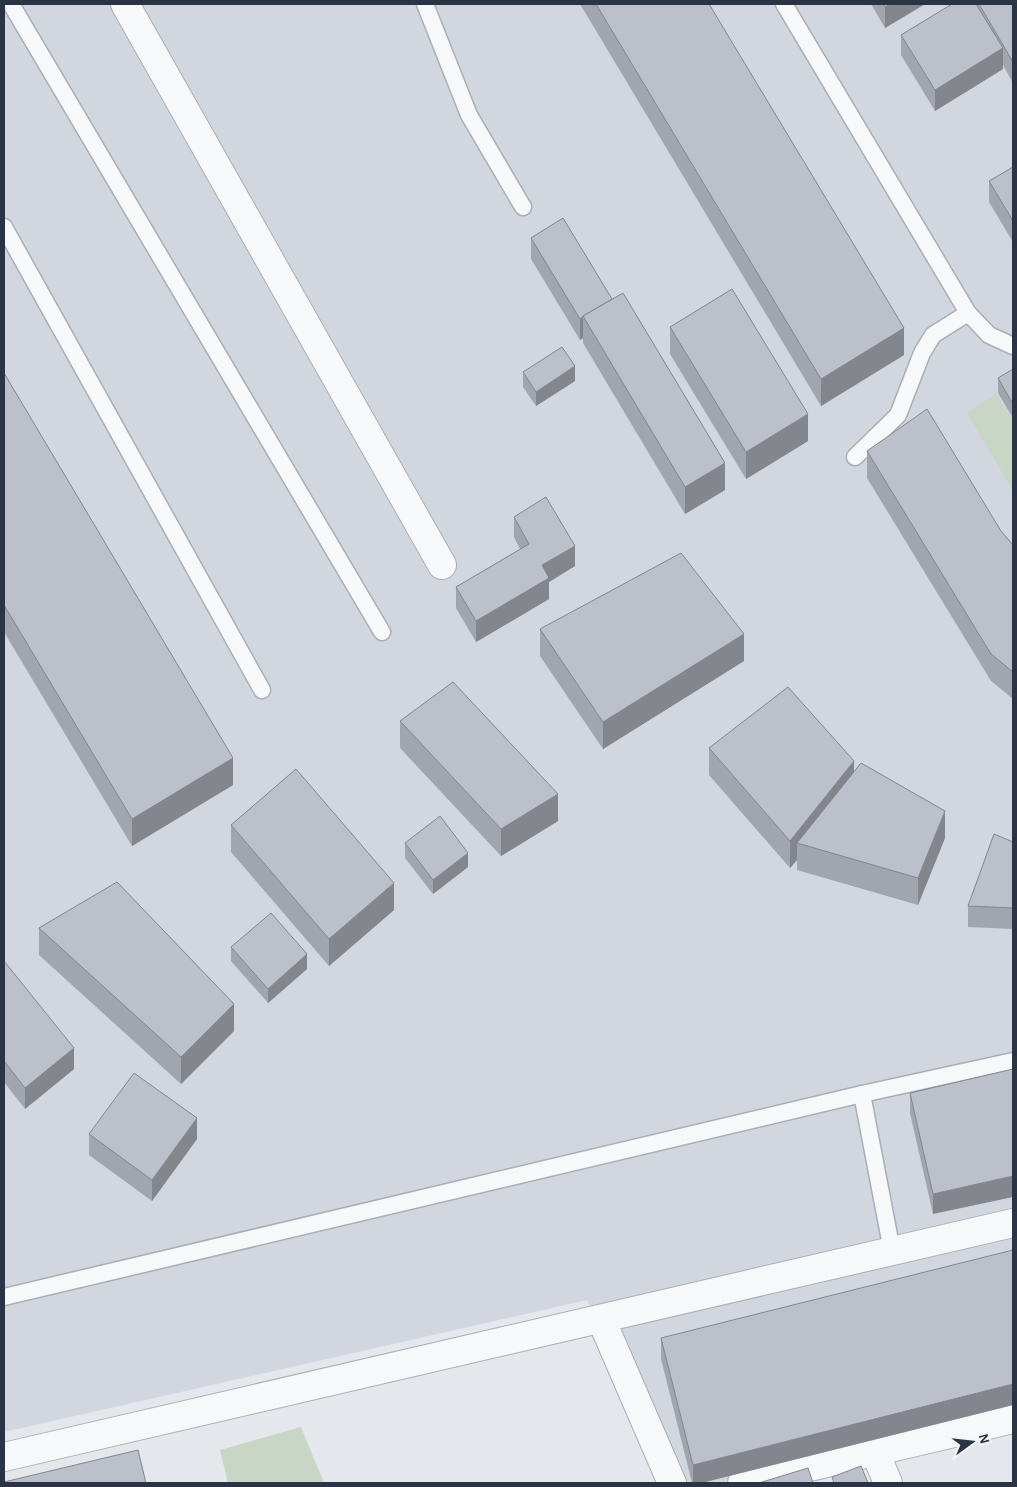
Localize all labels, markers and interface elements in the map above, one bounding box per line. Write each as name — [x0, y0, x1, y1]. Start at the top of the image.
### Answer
north arrow — [947, 1417, 997, 1467]
text: N — [976, 1432, 992, 1445]

